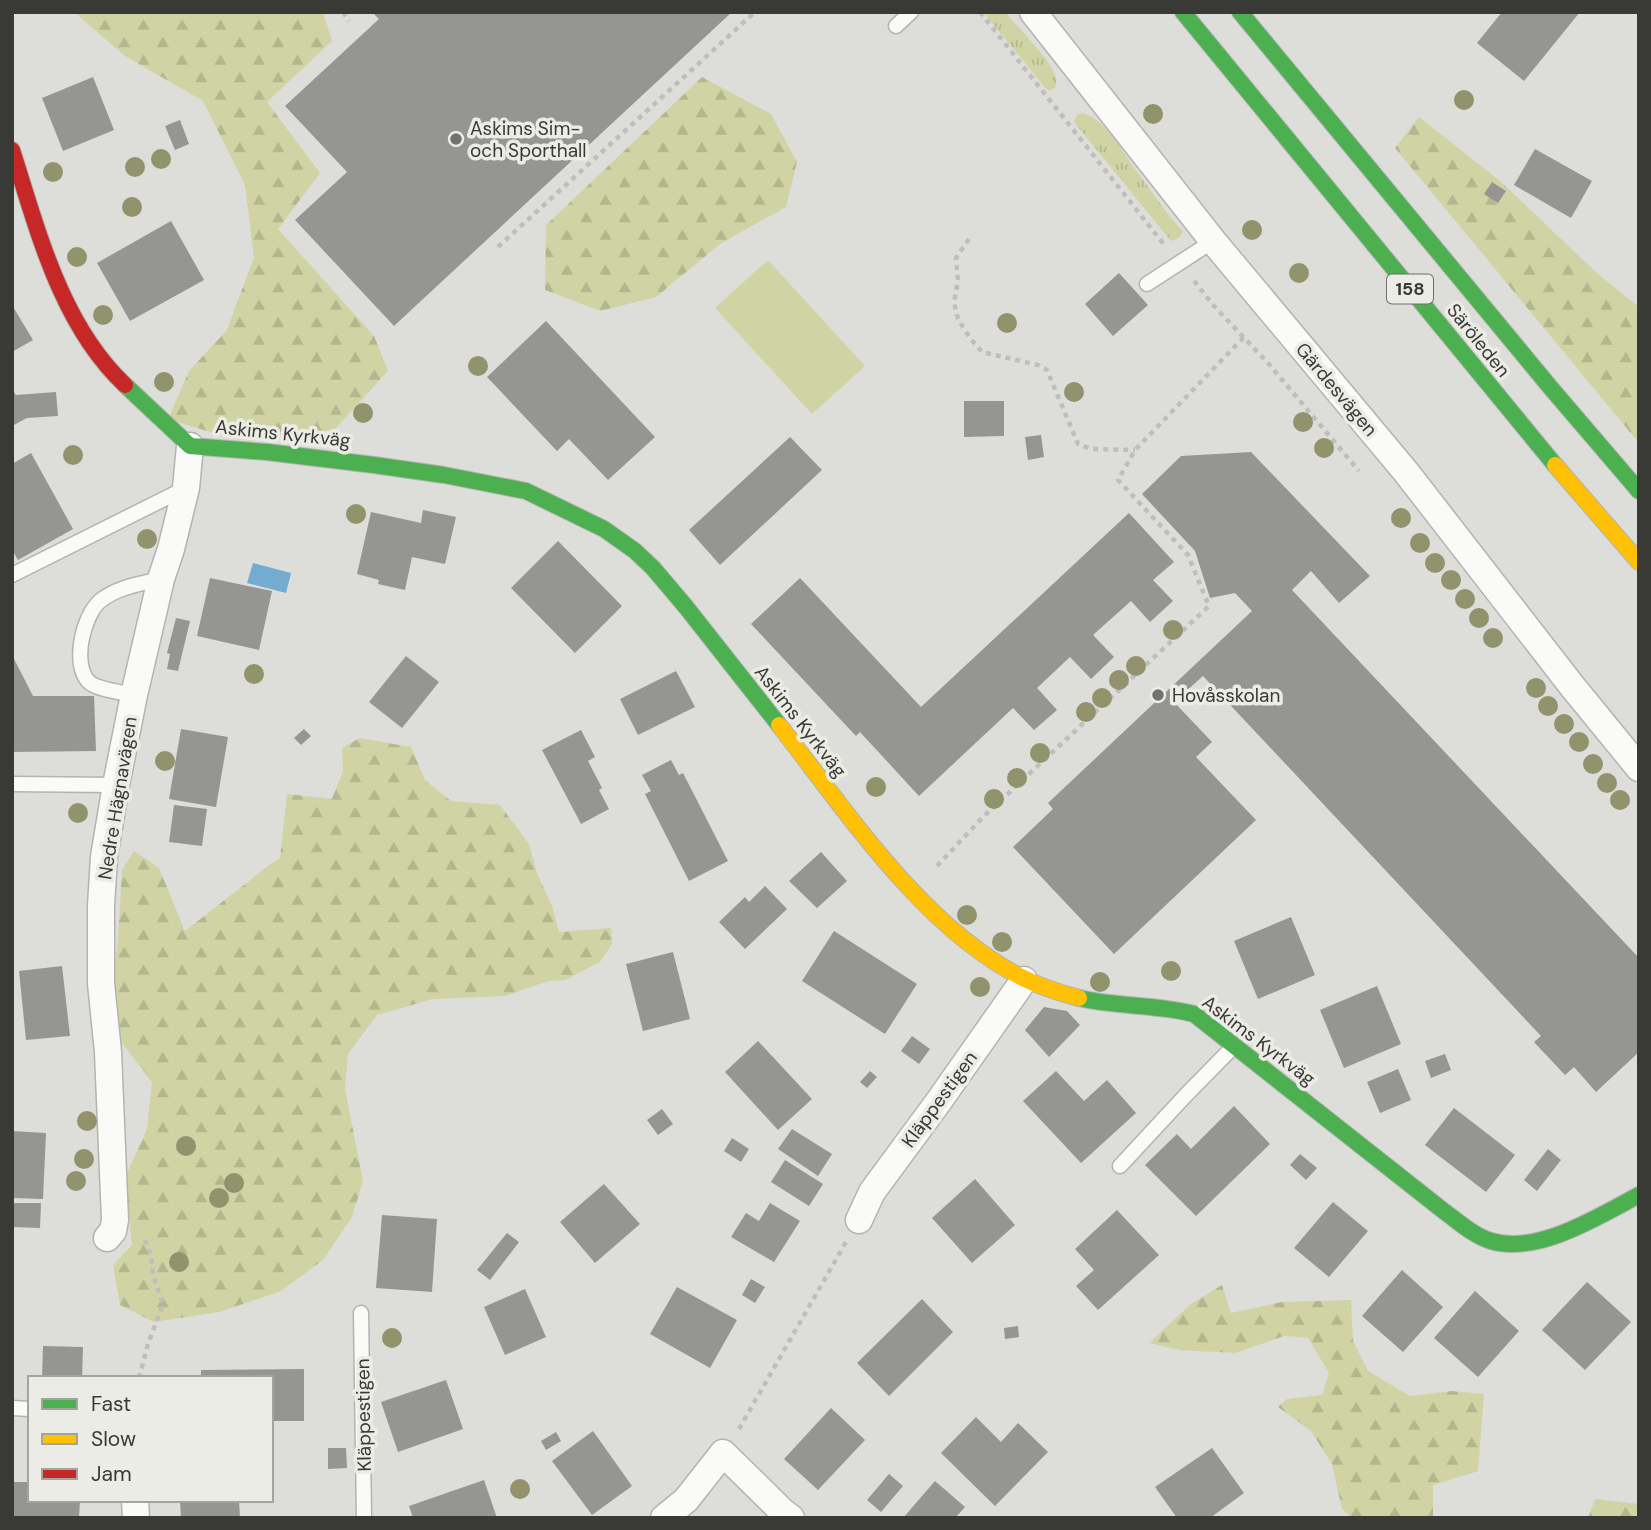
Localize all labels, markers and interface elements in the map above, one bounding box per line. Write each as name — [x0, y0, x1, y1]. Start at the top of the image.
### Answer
place label: Askims Sim- och Sporthall — [470, 116, 587, 163]
marker: Askims Sim- och Sporthall — [448, 131, 464, 147]
road number: 158 — [1387, 274, 1433, 304]
street label: Säröleden — [1441, 298, 1516, 382]
street label: Gärdesvägen — [1290, 337, 1383, 441]
street label: Askims Kyrkväg — [214, 414, 352, 453]
street label: Askims Kyrkväg — [749, 660, 852, 783]
place label: Hovåsskolan — [1172, 683, 1280, 708]
marker: Hovåsskolan — [1150, 687, 1166, 703]
street label: Nedre Hägnavägen — [92, 715, 143, 881]
street label: Askims Kyrkväg — [1197, 990, 1321, 1091]
street label: Kläppestigen — [896, 1046, 983, 1152]
street label: Kläppestigen — [350, 1358, 377, 1472]
legend — [28, 1376, 273, 1502]
text: Fast — [91, 1390, 131, 1418]
text: Slow — [91, 1425, 136, 1453]
text: Jam — [91, 1460, 132, 1488]

